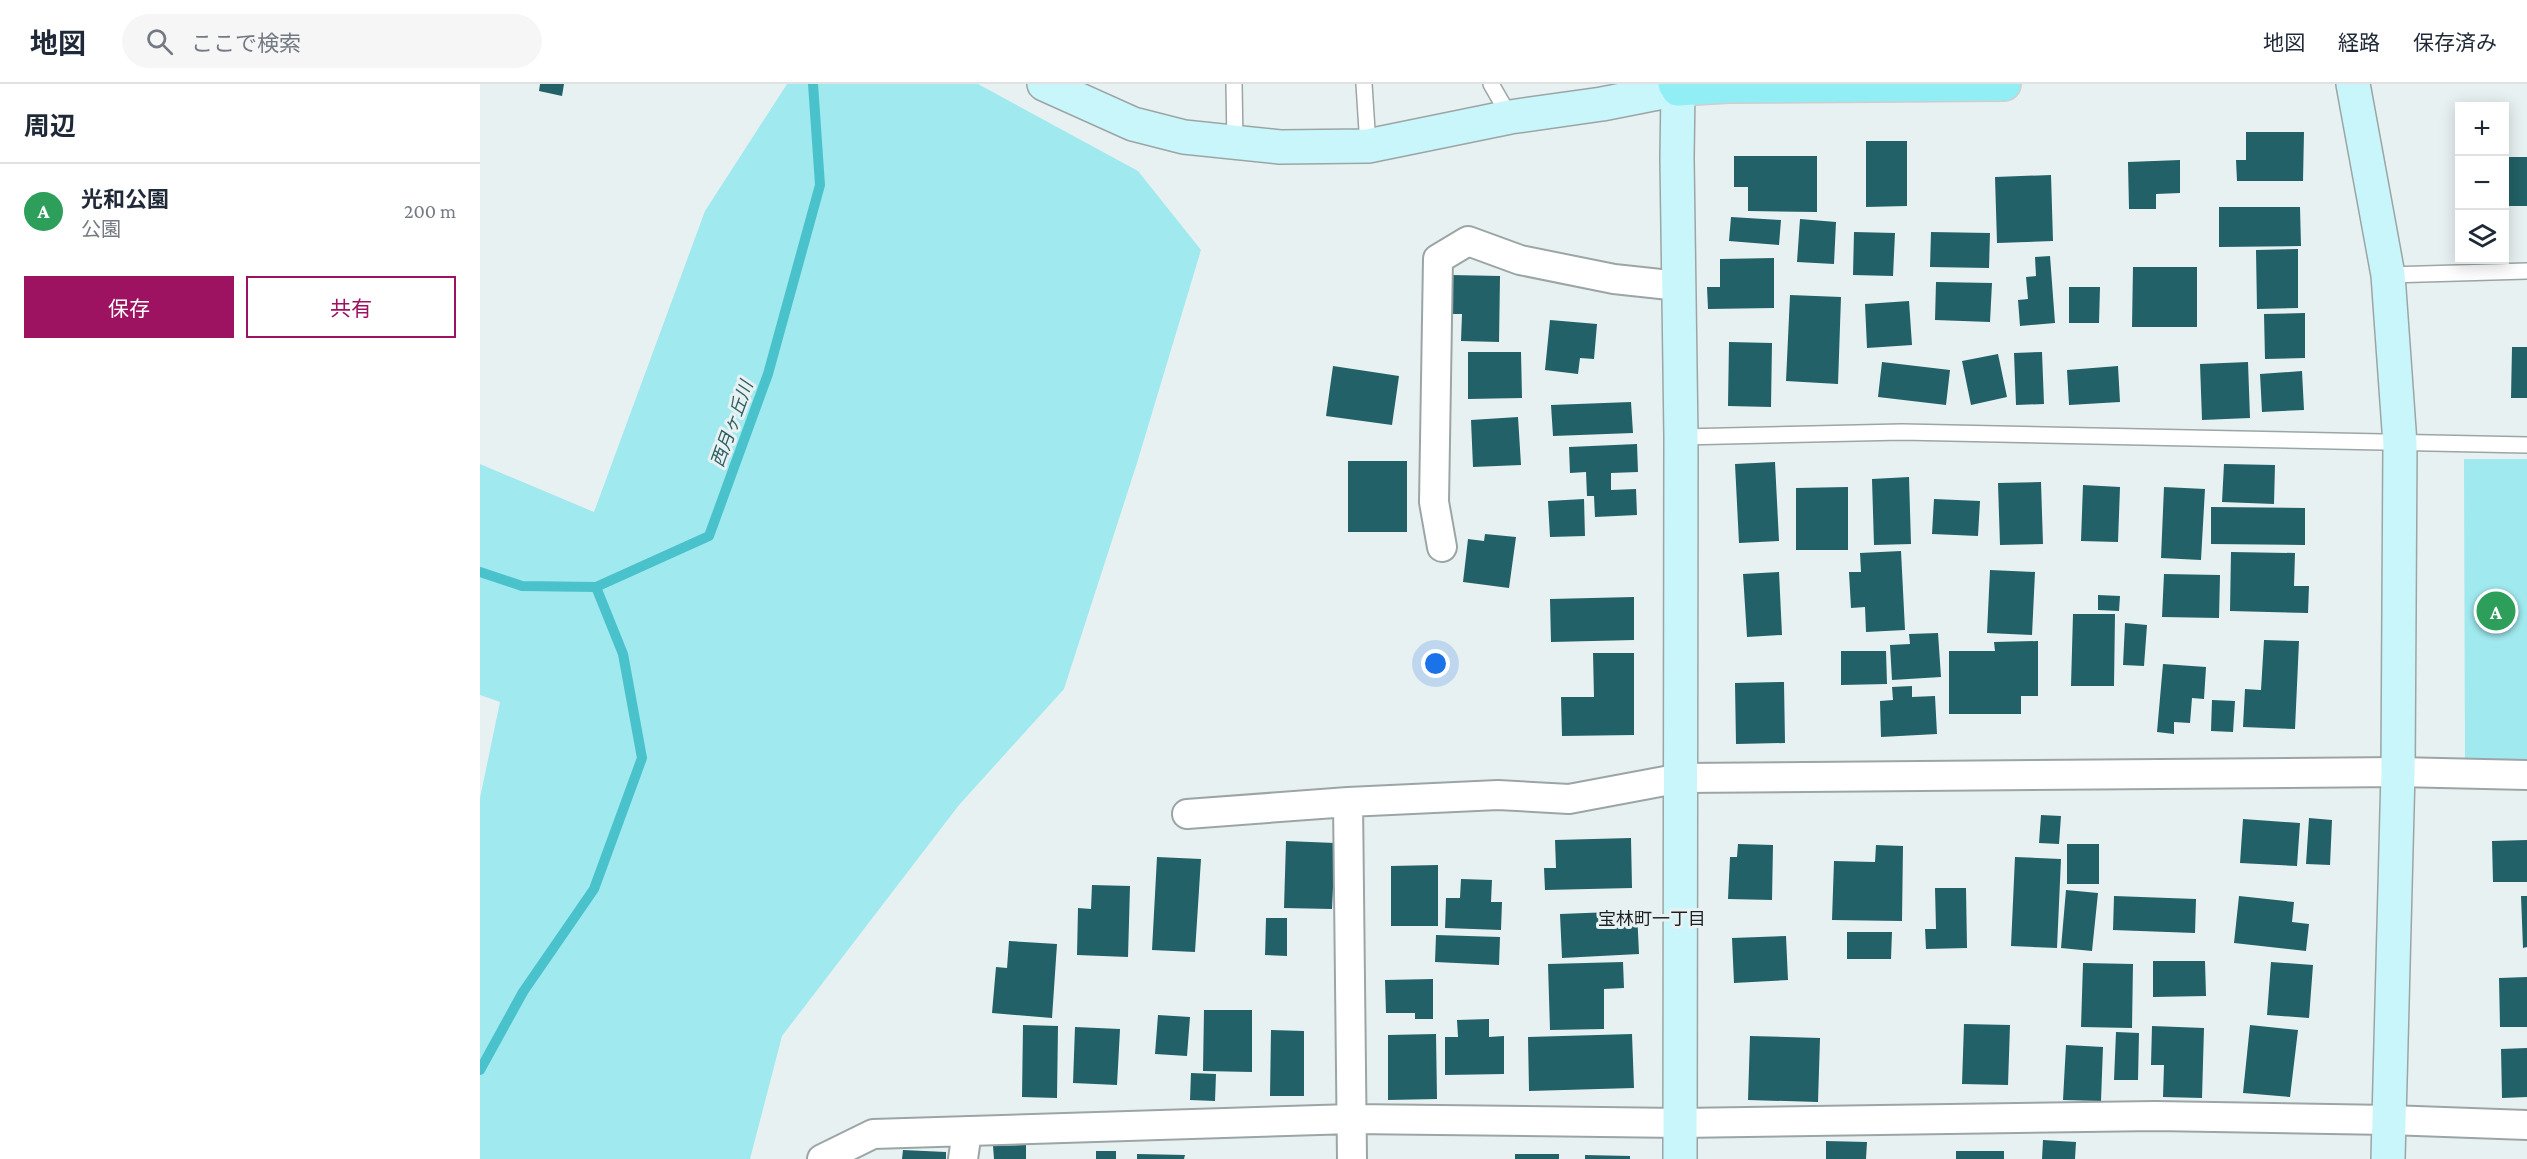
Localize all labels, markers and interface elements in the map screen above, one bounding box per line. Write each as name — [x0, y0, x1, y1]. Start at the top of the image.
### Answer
search box — [122, 14, 542, 68]
icon: search — [143, 25, 176, 58]
text: 地図 — [30, 28, 86, 59]
text: ここで検索 — [191, 31, 301, 56]
text: 地図 — [2263, 31, 2305, 55]
text: 経路 — [2338, 31, 2380, 55]
text: 保存済み — [2413, 31, 2497, 55]
map controls — [2455, 102, 2509, 264]
button: + — [2455, 102, 2509, 156]
text: 周辺 — [24, 112, 76, 141]
button: − — [2455, 156, 2509, 210]
text: 光和公園 — [81, 187, 169, 212]
text: A — [38, 200, 49, 222]
text: 200 m — [404, 200, 456, 222]
button: layers — [2455, 210, 2509, 264]
text: 公園 — [81, 218, 121, 240]
button: 保存 — [24, 276, 234, 338]
button: 共有 — [246, 276, 456, 338]
water label: 西月ヶ丘川 — [707, 376, 757, 470]
pin: A — [2476, 588, 2516, 634]
your location — [1421, 649, 1450, 678]
district label: 宝林町一丁目 — [1598, 909, 1706, 929]

